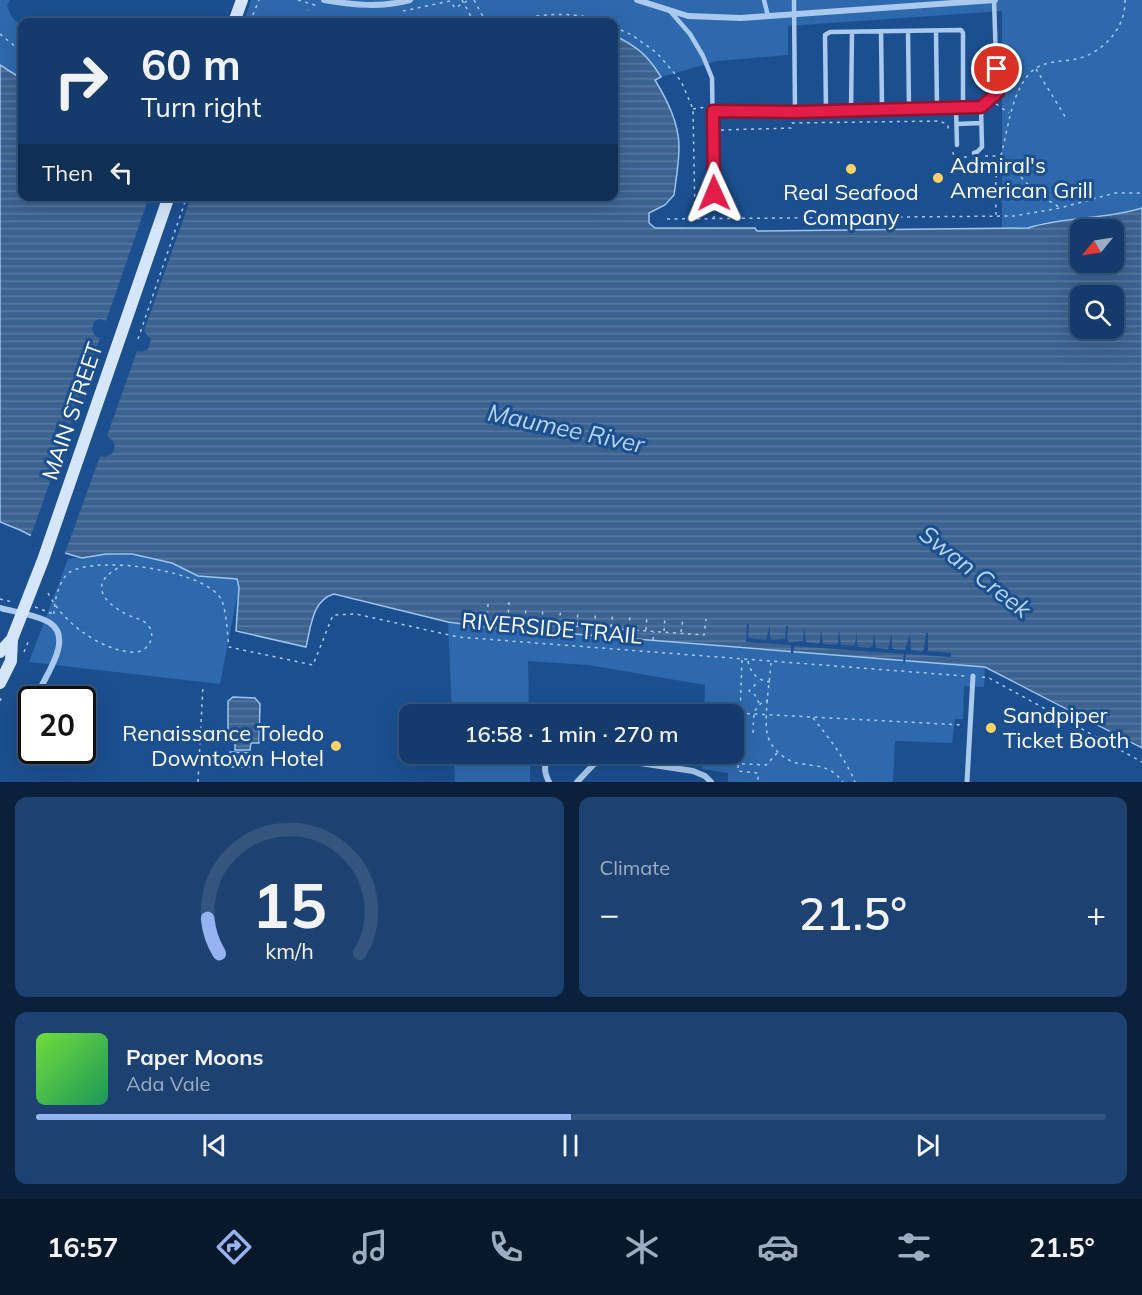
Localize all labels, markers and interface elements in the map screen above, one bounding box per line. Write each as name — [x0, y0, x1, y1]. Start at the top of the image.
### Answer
text: 60 m — [141, 38, 241, 91]
icon: right — [42, 42, 120, 120]
pin — [971, 43, 1022, 94]
icon: arrive — [980, 52, 1013, 85]
text: Turn right — [141, 90, 261, 124]
place label: Admiral's American Grill — [950, 151, 1093, 204]
icon: left — [105, 156, 138, 189]
text: Then — [42, 159, 93, 187]
position arrow — [682, 161, 746, 225]
marker: Real Seafood Company — [844, 162, 858, 176]
marker: Admiral's American Grill — [931, 171, 945, 185]
place label: Real Seafood Company — [783, 178, 919, 231]
north arrow — [1070, 219, 1124, 273]
map controls — [1070, 219, 1124, 339]
button: search — [1070, 285, 1124, 339]
street label: MAIN STREET — [35, 339, 109, 483]
water label: Maumee River — [485, 397, 648, 459]
water label: Swan Creek — [914, 518, 1038, 625]
street label: RIVERSIDE TRAIL — [461, 606, 643, 650]
speed limit sign: 20 — [18, 686, 96, 764]
place label: Sandpiper Ticket Booth — [1003, 701, 1129, 754]
place label: Renaissance Toledo Downtown Hotel — [122, 719, 324, 772]
text: 16:58 · 1 min · 270 m — [464, 720, 679, 748]
marker: Sandpiper Ticket Booth — [984, 721, 998, 735]
marker: Renaissance Toledo Downtown Hotel — [329, 739, 343, 753]
text: Climate — [600, 855, 670, 880]
text: 15 — [252, 865, 327, 944]
text: 21.5° — [798, 885, 907, 941]
text: − — [600, 893, 619, 934]
text: + — [1086, 893, 1106, 934]
text: km/h — [265, 937, 313, 964]
text: Paper Moons — [126, 1043, 264, 1071]
text: Ada Vale — [126, 1071, 210, 1096]
icon: previous — [198, 1129, 231, 1162]
icon: pause — [554, 1129, 587, 1162]
icon: next — [911, 1129, 944, 1162]
icon: directions — [213, 1226, 255, 1268]
icon: music — [349, 1226, 391, 1268]
icon: phone — [485, 1226, 527, 1268]
icon: climate — [621, 1226, 663, 1268]
icon: car — [757, 1226, 799, 1268]
icon: filters — [893, 1226, 935, 1268]
text: 16:57 — [47, 1230, 119, 1264]
text: 21.5° — [1029, 1230, 1095, 1264]

